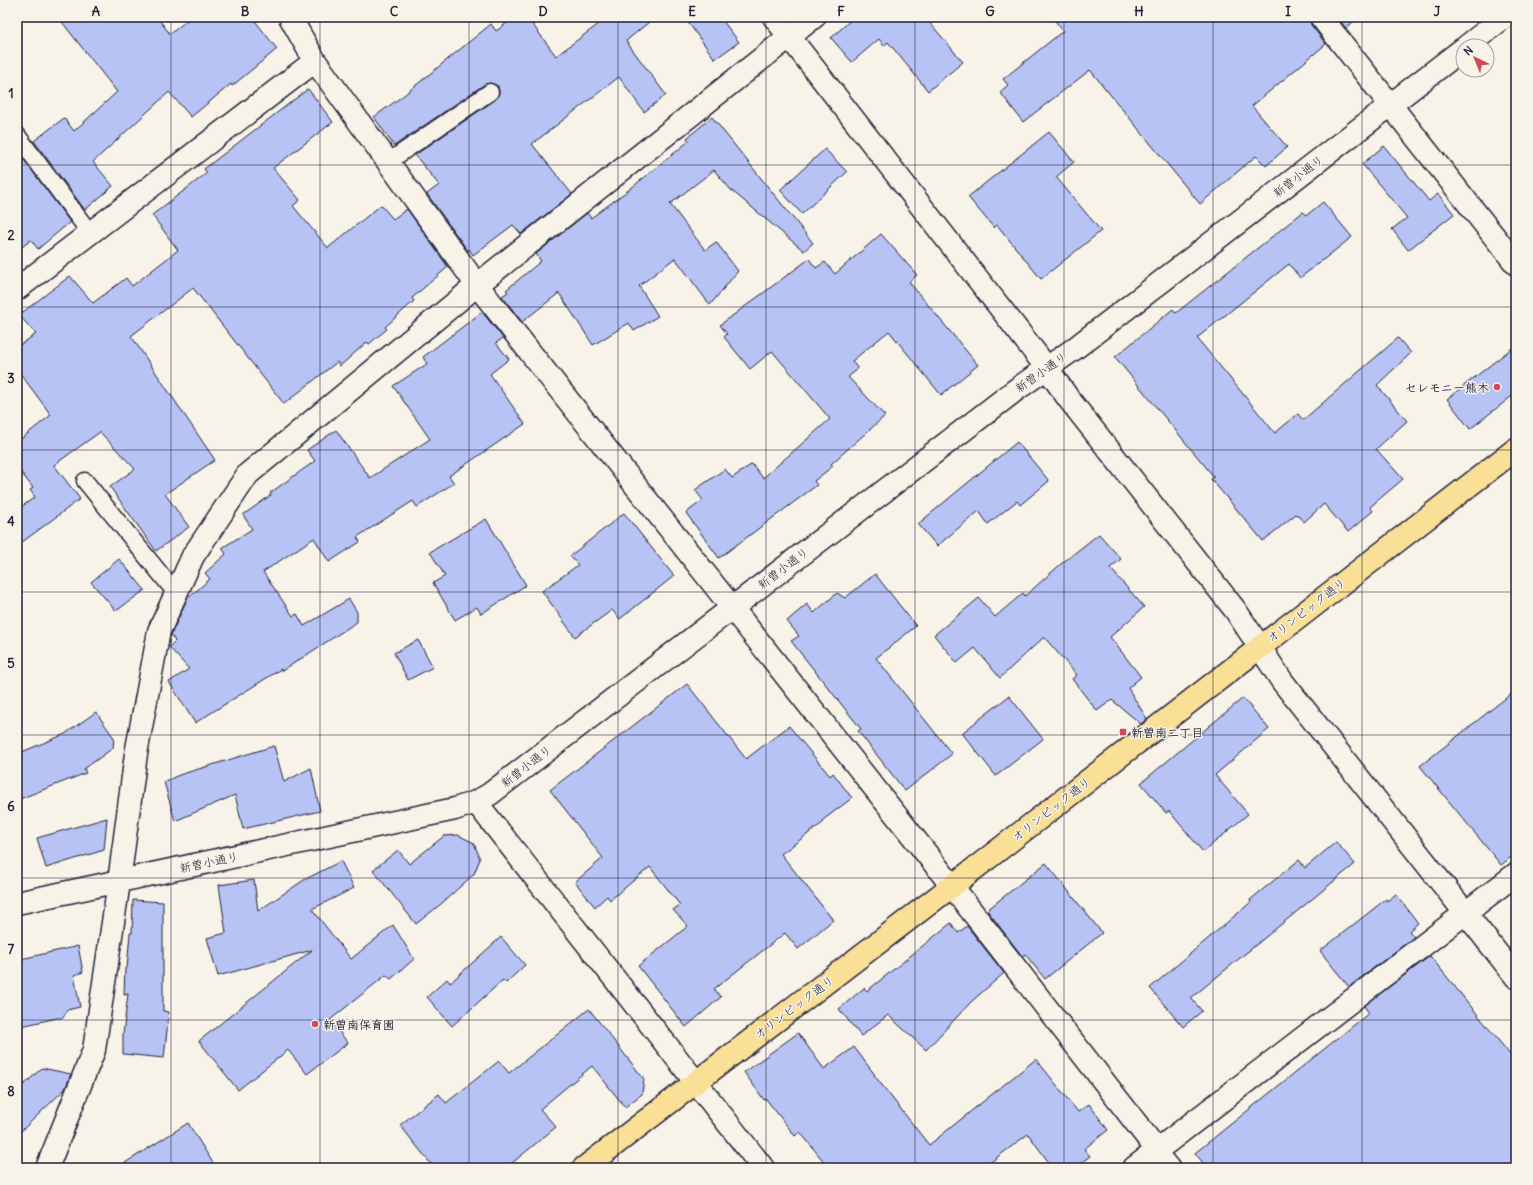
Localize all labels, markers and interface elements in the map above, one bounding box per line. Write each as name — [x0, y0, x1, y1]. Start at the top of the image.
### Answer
text: A — [92, 3, 101, 20]
text: B — [241, 3, 250, 20]
text: C — [390, 3, 399, 20]
text: D — [538, 3, 548, 20]
text: E — [688, 3, 696, 20]
text: F — [837, 3, 845, 20]
text: G — [985, 3, 995, 20]
text: H — [1134, 3, 1144, 20]
text: I — [1285, 3, 1291, 20]
text: J — [1434, 3, 1441, 20]
north arrow — [1455, 38, 1495, 78]
text: N — [1461, 43, 1476, 58]
text: 1 — [8, 85, 14, 102]
street label: 新曽小通り — [1270, 152, 1326, 200]
text: 2 — [7, 227, 15, 244]
street label: 新曽小通り — [1012, 349, 1070, 395]
text: 3 — [7, 370, 15, 387]
place label: セレモニー熊木 — [1405, 380, 1489, 395]
marker: セレモニー熊木 — [1492, 382, 1502, 392]
text: 4 — [7, 513, 15, 530]
street label: 新曽小通り — [755, 544, 811, 592]
street label: オリンピック通り — [1264, 575, 1348, 645]
text: 5 — [7, 655, 15, 672]
place label: 新曽南二丁目 — [1131, 725, 1203, 740]
marker: 新曽南二丁目 — [1118, 727, 1128, 737]
street label: 新曽小通り — [498, 742, 554, 790]
street label: オリンピック通り — [1009, 774, 1093, 844]
text: 6 — [7, 798, 15, 815]
street label: 新曽小通り — [178, 848, 240, 876]
text: 7 — [8, 941, 15, 958]
street label: オリンピック通り — [751, 972, 837, 1042]
place label: 新曽南保育園 — [323, 1017, 395, 1032]
marker: 新曽南保育園 — [310, 1019, 320, 1029]
text: 8 — [7, 1083, 15, 1100]

